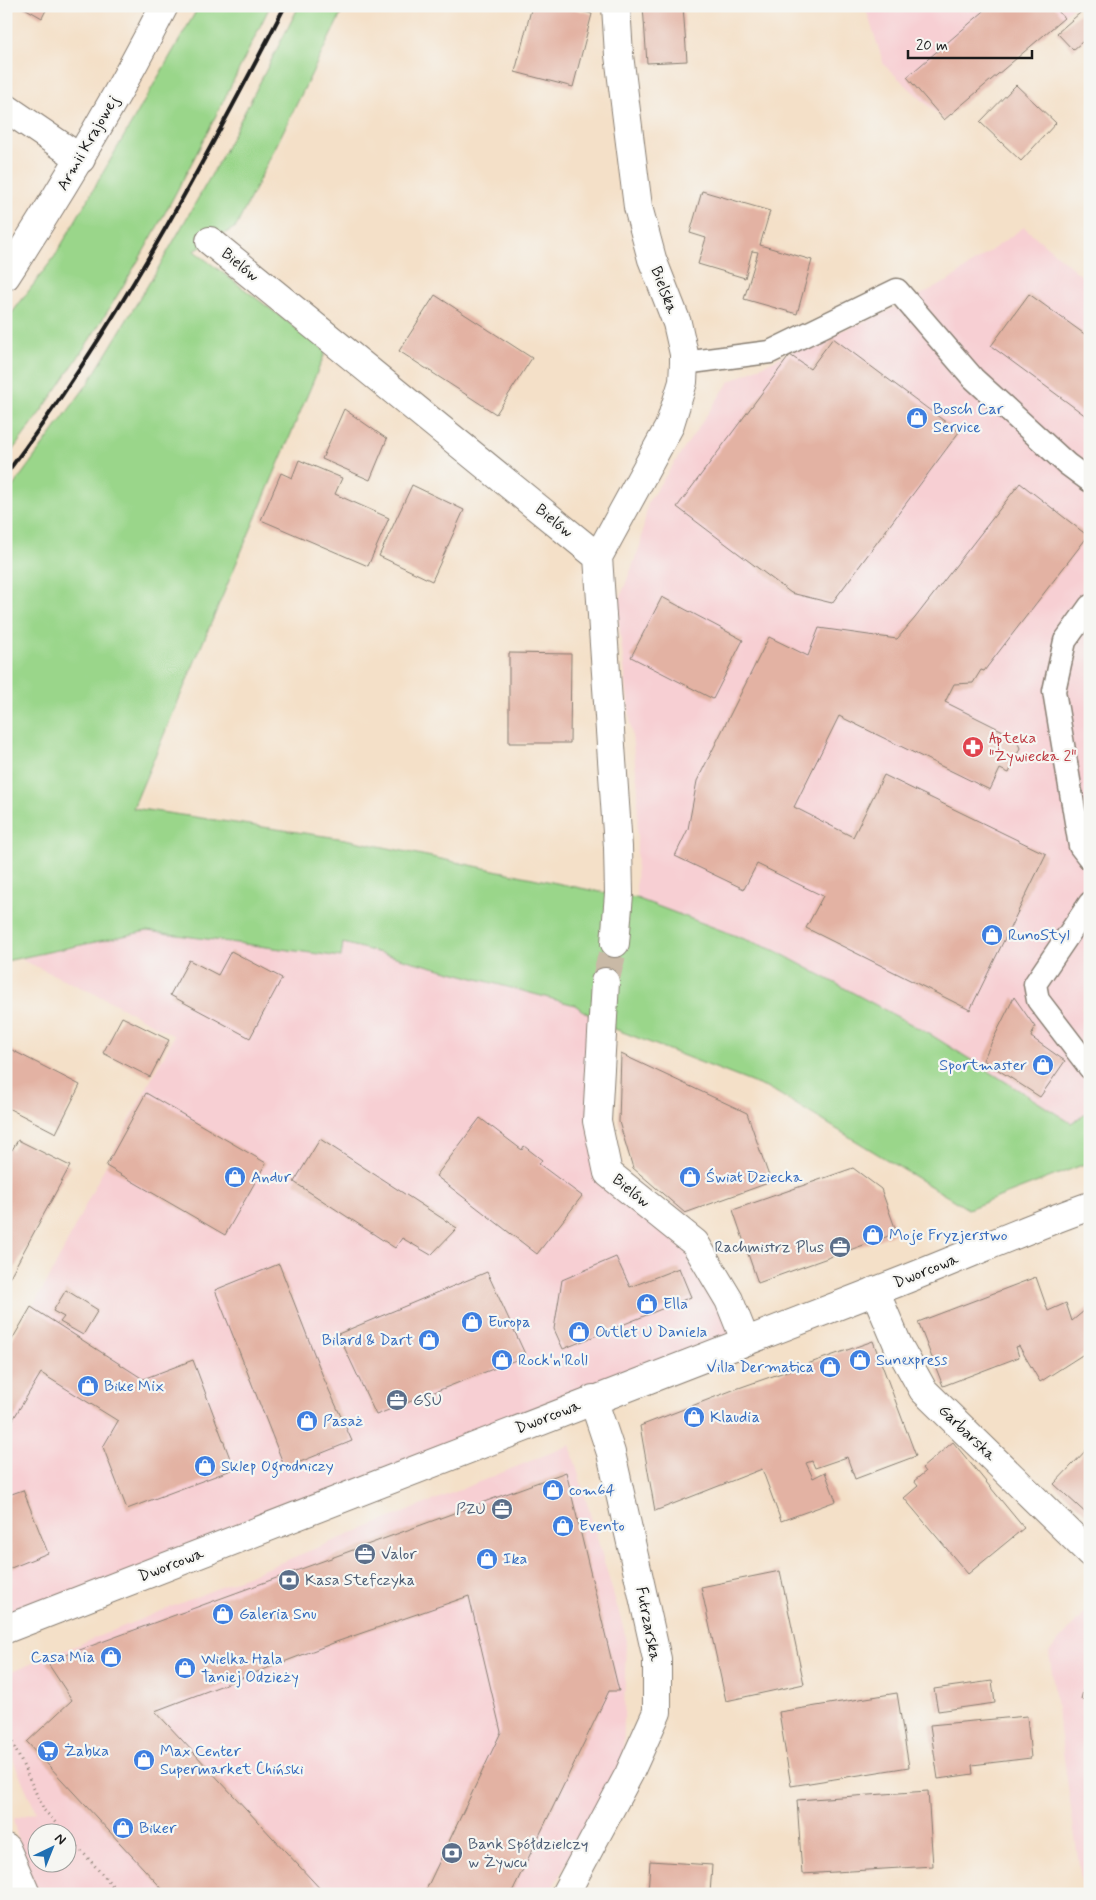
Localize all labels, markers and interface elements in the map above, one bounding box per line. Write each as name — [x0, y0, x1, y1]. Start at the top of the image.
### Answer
scale bar — [908, 28, 1032, 60]
text: 20 m — [916, 36, 948, 56]
street label: Armii Krajowej — [52, 92, 124, 194]
street label: Bielów — [217, 243, 263, 287]
street label: Bielska — [645, 263, 683, 317]
place label: Bosch Car Service — [933, 399, 1004, 438]
shop icon: Bosch Car Service — [905, 406, 929, 430]
street label: Bielów — [531, 499, 577, 543]
place label: Apteka "Żywiecka 2" — [989, 728, 1077, 767]
pharmacy icon: Apteka "Żywiecka 2" — [961, 735, 985, 759]
shop icon: RunoStyl — [980, 923, 1004, 947]
place label: RunoStyl — [1008, 925, 1070, 946]
shop icon: Sportmaster — [1031, 1053, 1055, 1077]
place label: Sportmaster — [939, 1055, 1027, 1076]
shop icon: Andur — [223, 1165, 247, 1189]
shop icon: Świat Dziecka — [678, 1165, 702, 1189]
place label: Andur — [251, 1167, 292, 1188]
place label: Świat Dziecka — [706, 1167, 803, 1188]
street label: Bielów — [608, 1169, 654, 1213]
shop icon: Moje Fryzjerstwo — [861, 1223, 885, 1247]
place label: Moje Fryzjerstwo — [889, 1225, 1008, 1246]
office icon: Rachmistrz Plus — [828, 1235, 852, 1259]
place label: Rachmistrz Plus — [714, 1237, 824, 1258]
street label: Dworcowa — [890, 1248, 962, 1293]
shop icon: Ella — [635, 1292, 659, 1316]
place label: Ella — [663, 1294, 688, 1315]
shop icon: Europa — [460, 1310, 484, 1334]
place label: Europa — [488, 1312, 530, 1333]
shop icon: Outlet U Daniela — [567, 1320, 591, 1344]
place label: Outlet U Daniela — [595, 1322, 707, 1343]
shop icon: Bilard & Dart — [417, 1328, 441, 1352]
place label: Bilard & Dart — [322, 1330, 413, 1351]
shop icon: Rock'n'Roll — [490, 1348, 514, 1372]
shop icon: Sunexpress — [848, 1348, 872, 1372]
place label: Rock'n'Roll — [518, 1350, 588, 1371]
place label: Sunexpress — [876, 1350, 948, 1371]
shop icon: Villa Dermatica — [818, 1355, 842, 1379]
place label: Villa Dermatica — [706, 1357, 814, 1378]
shop icon: Bike Mix — [76, 1374, 100, 1398]
place label: Bike Mix — [104, 1376, 164, 1397]
office icon: GSU — [385, 1388, 409, 1412]
place label: GSU — [413, 1390, 442, 1411]
street label: Dworcowa — [512, 1395, 584, 1439]
street label: Garbarska — [934, 1400, 1001, 1466]
shop icon: Klaudia — [682, 1405, 706, 1429]
place label: Klaudia — [710, 1407, 760, 1428]
shop icon: Pasaż — [295, 1409, 319, 1433]
place label: Pasaż — [323, 1411, 363, 1432]
shop icon: Sklep Ogrodniczy — [193, 1454, 217, 1478]
place label: Sklep Ogrodniczy — [221, 1456, 334, 1478]
shop icon: com64 — [541, 1478, 565, 1502]
place label: com64 — [569, 1480, 615, 1501]
office icon: PZU — [490, 1497, 514, 1521]
place label: PZU — [456, 1499, 486, 1520]
shop icon: Evento — [551, 1514, 575, 1538]
place label: Evento — [579, 1516, 625, 1537]
office icon: Valor — [353, 1542, 377, 1566]
street label: Dworcowa — [135, 1543, 207, 1587]
place label: Valor — [381, 1544, 417, 1565]
shop icon: Ika — [475, 1547, 499, 1571]
place label: Ika — [503, 1549, 528, 1570]
bank icon: Kasa Stefczyka — [277, 1568, 301, 1592]
place label: Kasa Stefczyka — [305, 1570, 415, 1591]
street label: Futrzarska — [630, 1585, 666, 1663]
shop icon: Galeria Snu — [211, 1602, 235, 1626]
place label: Galeria Snu — [239, 1604, 317, 1625]
shop icon: Casa Mia — [99, 1645, 123, 1669]
place label: Casa Mia — [31, 1647, 95, 1668]
place label: Wielka Hala Taniej Odzieży — [201, 1649, 299, 1688]
shop icon: Wielka Hala Taniej Odzieży — [173, 1656, 197, 1680]
supermarket icon: Żabka — [36, 1739, 60, 1763]
place label: Żabka — [64, 1741, 109, 1762]
place label: Max Center Supermarket Chiński — [160, 1741, 304, 1780]
shop icon: Max Center Supermarket Chiński — [132, 1748, 156, 1772]
shop icon: Biker — [111, 1816, 135, 1840]
place label: Biker — [139, 1818, 177, 1839]
north arrow — [28, 1822, 78, 1872]
text: N — [51, 1829, 70, 1849]
place label: Bank Spółdzielczy w Żywcu — [468, 1834, 588, 1873]
bank icon: Bank Spółdzielczy w Żywcu — [440, 1841, 464, 1865]

